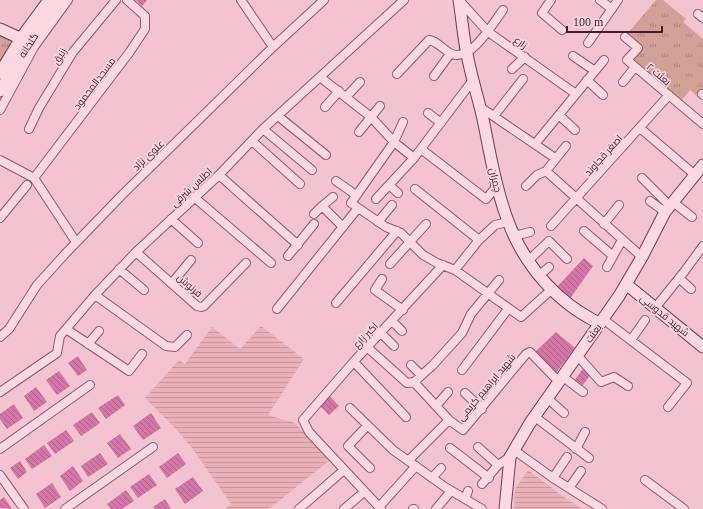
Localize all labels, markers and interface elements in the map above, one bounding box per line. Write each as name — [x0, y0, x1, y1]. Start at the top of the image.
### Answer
scale bar — [567, 8, 662, 34]
text: 100 m — [573, 15, 604, 29]
street label: گلخانه — [16, 31, 40, 60]
street label: زارع — [511, 34, 529, 52]
street label: زنبق — [50, 46, 69, 67]
street label: مسجدالمحمود — [71, 55, 117, 111]
street label: بعثت ۲ — [644, 61, 673, 88]
street label: اصغر قجاوند — [582, 133, 625, 178]
street label: علوی نژاد — [130, 138, 167, 174]
street label: اطلس شرقی — [169, 166, 215, 210]
street label: چمران — [486, 167, 504, 194]
street label: فرنوش — [174, 272, 204, 300]
street label: شهید قدوسی — [637, 292, 691, 339]
street label: اکبر زارع — [351, 320, 381, 351]
street label: بعثت — [583, 322, 604, 345]
street label: شهید ابراهیم کریمی — [455, 352, 519, 424]

